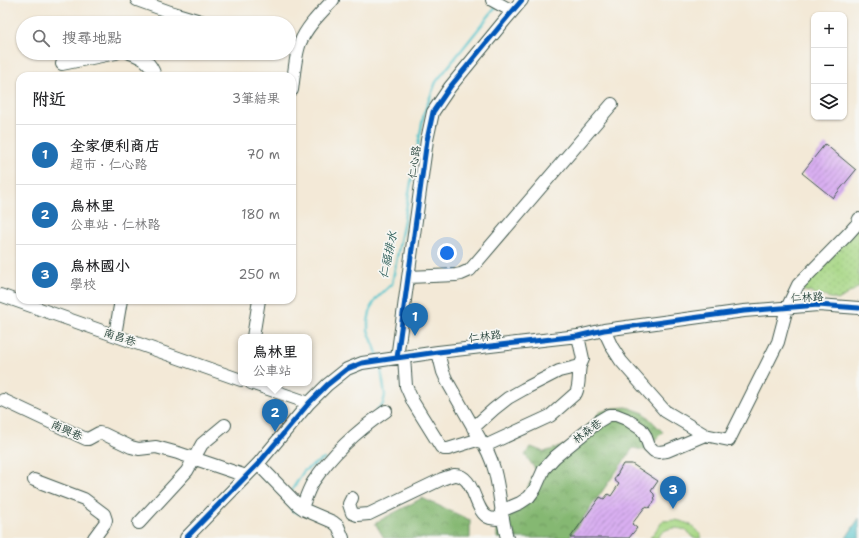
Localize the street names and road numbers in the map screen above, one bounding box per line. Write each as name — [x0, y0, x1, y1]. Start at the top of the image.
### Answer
street label: 仁心路 — [405, 145, 424, 179]
street label: 仁林路 — [790, 289, 824, 306]
street label: 南昌巷 — [102, 325, 138, 350]
street label: 仁林路 — [468, 327, 502, 346]
street label: 林森巷 — [570, 415, 605, 447]
street label: 南興巷 — [49, 417, 85, 444]

